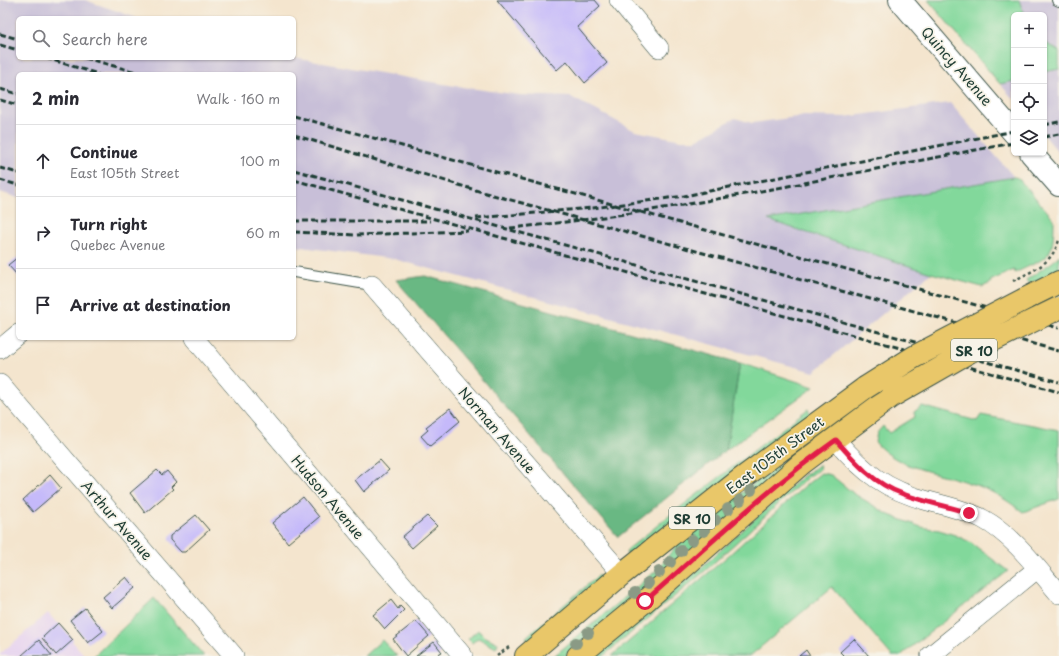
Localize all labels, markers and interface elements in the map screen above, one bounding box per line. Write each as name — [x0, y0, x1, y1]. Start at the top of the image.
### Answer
map controls — [1011, 12, 1047, 156]
button: + — [1011, 12, 1047, 48]
search box — [16, 16, 296, 60]
street label: Quincy Avenue — [917, 22, 998, 111]
icon: search — [30, 27, 52, 49]
text: Search here — [62, 27, 148, 50]
button: − — [1011, 48, 1047, 84]
button: locate — [1011, 84, 1047, 120]
text: 2 min — [32, 85, 79, 111]
text: Walk · 160 m — [197, 89, 280, 108]
button: layers — [1011, 120, 1047, 156]
text: Continue — [70, 140, 138, 163]
icon: ahead — [32, 150, 54, 172]
text: 100 m — [240, 151, 280, 170]
text: East 105th Street — [70, 163, 179, 182]
text: Turn right — [70, 212, 147, 235]
icon: right — [32, 222, 54, 244]
text: 60 m — [246, 223, 280, 242]
text: Quebec Avenue — [70, 235, 165, 254]
text: Arrive at destination — [70, 293, 231, 316]
icon: arrive — [32, 294, 54, 316]
road number: SR 10 — [951, 339, 997, 361]
street label: Norman Avenue — [454, 382, 540, 478]
street label: East 105th Street — [722, 411, 829, 499]
street label: Hudson Avenue — [287, 451, 370, 544]
street label: Arthur Avenue — [76, 476, 158, 565]
route end — [960, 504, 978, 522]
road number: SR 10 — [669, 507, 715, 529]
route start — [636, 592, 654, 610]

